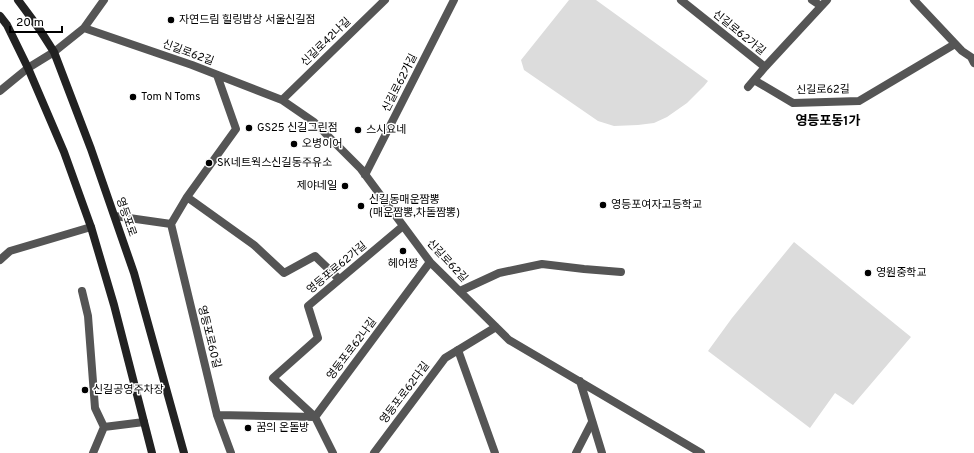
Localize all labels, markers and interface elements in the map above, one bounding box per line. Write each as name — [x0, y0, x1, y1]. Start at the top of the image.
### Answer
street label: 신길로62가길 — [710, 7, 768, 59]
scale bar — [10, 8, 62, 34]
place label: 자연드림 힐링밥상 서울신길점 — [179, 13, 316, 27]
text: 20 m — [16, 15, 44, 31]
marker: 자연드림 힐링밥상 서울신길점 — [166, 15, 176, 25]
street label: 신길로42나길 — [298, 15, 354, 69]
street label: 신길로62길 — [160, 37, 216, 69]
street label: 신길로62가길 — [379, 51, 421, 115]
street label: 신길로62길 — [796, 83, 850, 97]
place label: Tom N Toms — [141, 90, 200, 104]
marker: Tom N Toms — [128, 92, 138, 102]
district label: 영등포동1가 — [795, 114, 861, 130]
place label: GS25 신길그린점 — [257, 121, 338, 135]
marker: GS25 신길그린점 — [244, 123, 254, 133]
place label: 스시요네 — [366, 123, 406, 137]
marker: 스시요네 — [353, 125, 363, 135]
place label: 오병이어 — [302, 137, 342, 151]
marker: 오병이어 — [289, 139, 299, 149]
place label: SK네트웍스신길동주유소 — [217, 156, 332, 170]
marker: SK네트웍스신길동주유소 — [204, 158, 214, 168]
place label: 제야네일 — [297, 179, 337, 193]
marker: 제야네일 — [340, 181, 350, 191]
place label: 신길동매운짬뽕 (매운짬뽕,차돌짬뽕) — [369, 193, 460, 220]
street label: 영등포로 — [113, 196, 139, 238]
place label: 영등포여자고등학교 — [611, 198, 702, 212]
marker: 영등포여자고등학교 — [598, 200, 608, 210]
marker: 신길동매운짬뽕 (매운짬뽕,차돌짬뽕) — [356, 201, 366, 211]
street label: 신길로62길 — [424, 237, 470, 285]
street label: 영등포로62가길 — [304, 239, 370, 297]
marker: 헤어짱 — [398, 246, 408, 256]
place label: 헤어짱 — [388, 257, 418, 271]
place label: 영원중학교 — [876, 266, 927, 280]
marker: 영원중학교 — [863, 268, 873, 278]
street label: 영등포로60길 — [194, 304, 224, 370]
street label: 영등포로62나길 — [324, 315, 380, 383]
street label: 영등포로62다길 — [377, 359, 433, 427]
place label: 신길공영주차장 — [93, 383, 164, 397]
marker: 신길공영주차장 — [80, 385, 90, 395]
place label: 꿈의 온돌방 — [256, 421, 309, 435]
marker: 꿈의 온돌방 — [243, 423, 253, 433]

